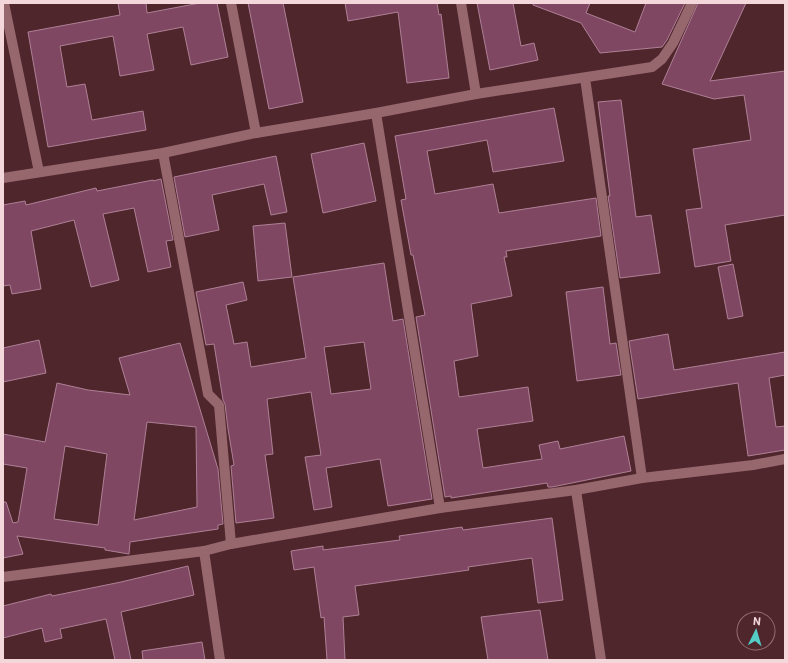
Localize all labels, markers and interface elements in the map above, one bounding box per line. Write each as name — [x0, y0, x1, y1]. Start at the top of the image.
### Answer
north arrow — [736, 611, 776, 651]
text: N — [752, 615, 761, 628]

